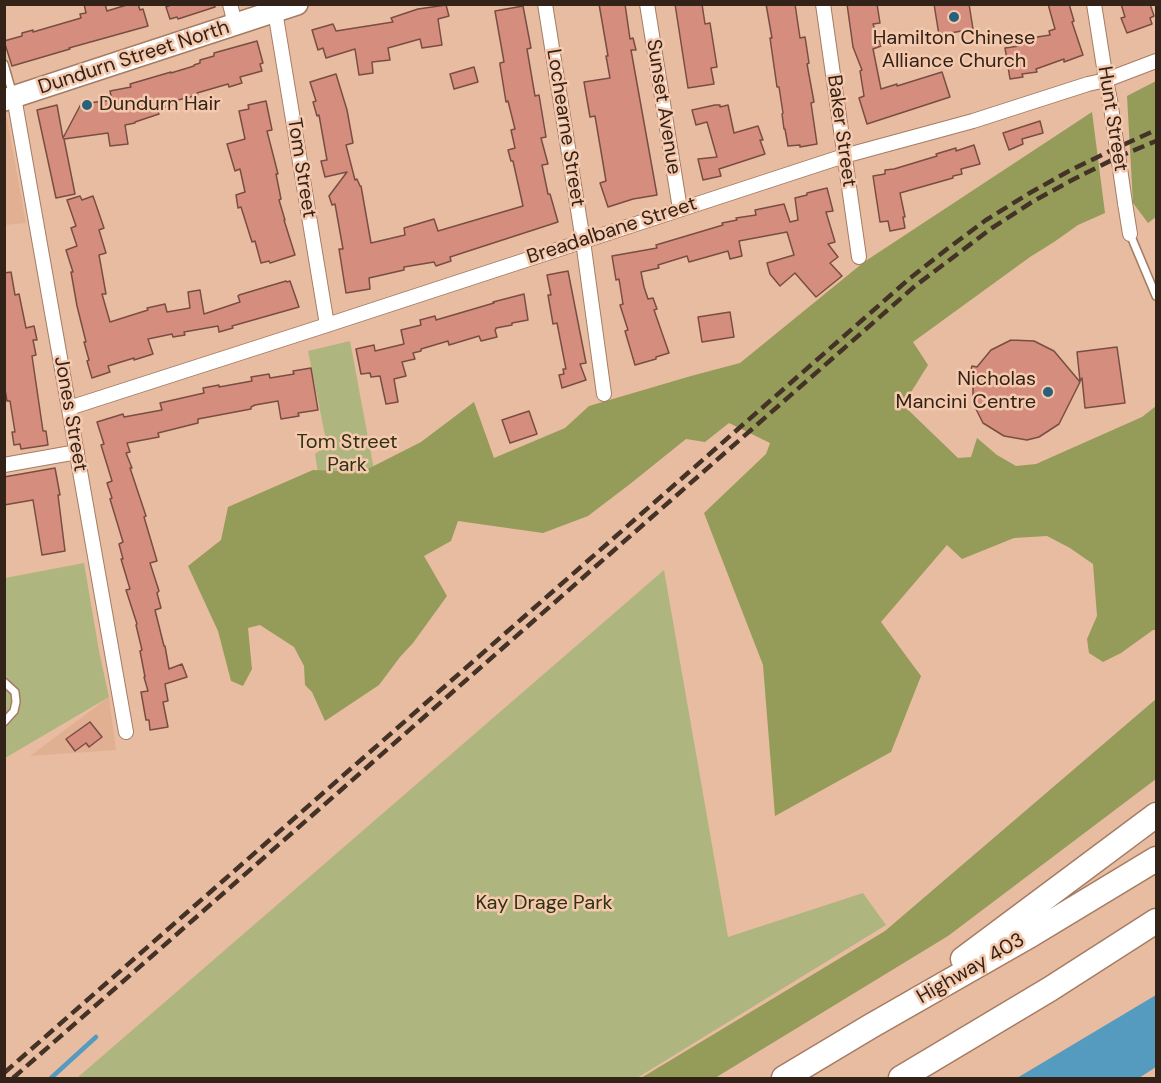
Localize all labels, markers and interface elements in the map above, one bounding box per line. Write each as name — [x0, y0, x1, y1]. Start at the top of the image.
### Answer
marker: Hamilton Chinese Alliance Church — [947, 10, 961, 24]
street label: Dundurn Street North — [36, 16, 232, 100]
place label: Hamilton Chinese Alliance Church — [873, 27, 1035, 74]
street label: Sunset Avenue — [640, 38, 686, 176]
street label: Lochearne Street — [541, 47, 589, 209]
street label: Hunt Street — [1092, 65, 1132, 173]
street label: Baker Street — [821, 73, 861, 189]
place label: Dundurn Hair — [99, 93, 221, 117]
marker: Dundurn Hair — [80, 98, 94, 112]
street label: Tom Street — [281, 116, 321, 220]
street label: Breadalbane Street — [524, 192, 700, 270]
street label: Jones Street — [48, 354, 92, 474]
place label: Nicholas Mancini Centre — [896, 368, 1036, 415]
marker: Nicholas Mancini Centre — [1041, 385, 1055, 399]
park label: Tom Street Park — [296, 431, 398, 478]
park label: Kay Drage Park — [475, 892, 613, 916]
street label: Highway 403 — [913, 928, 1029, 1010]

